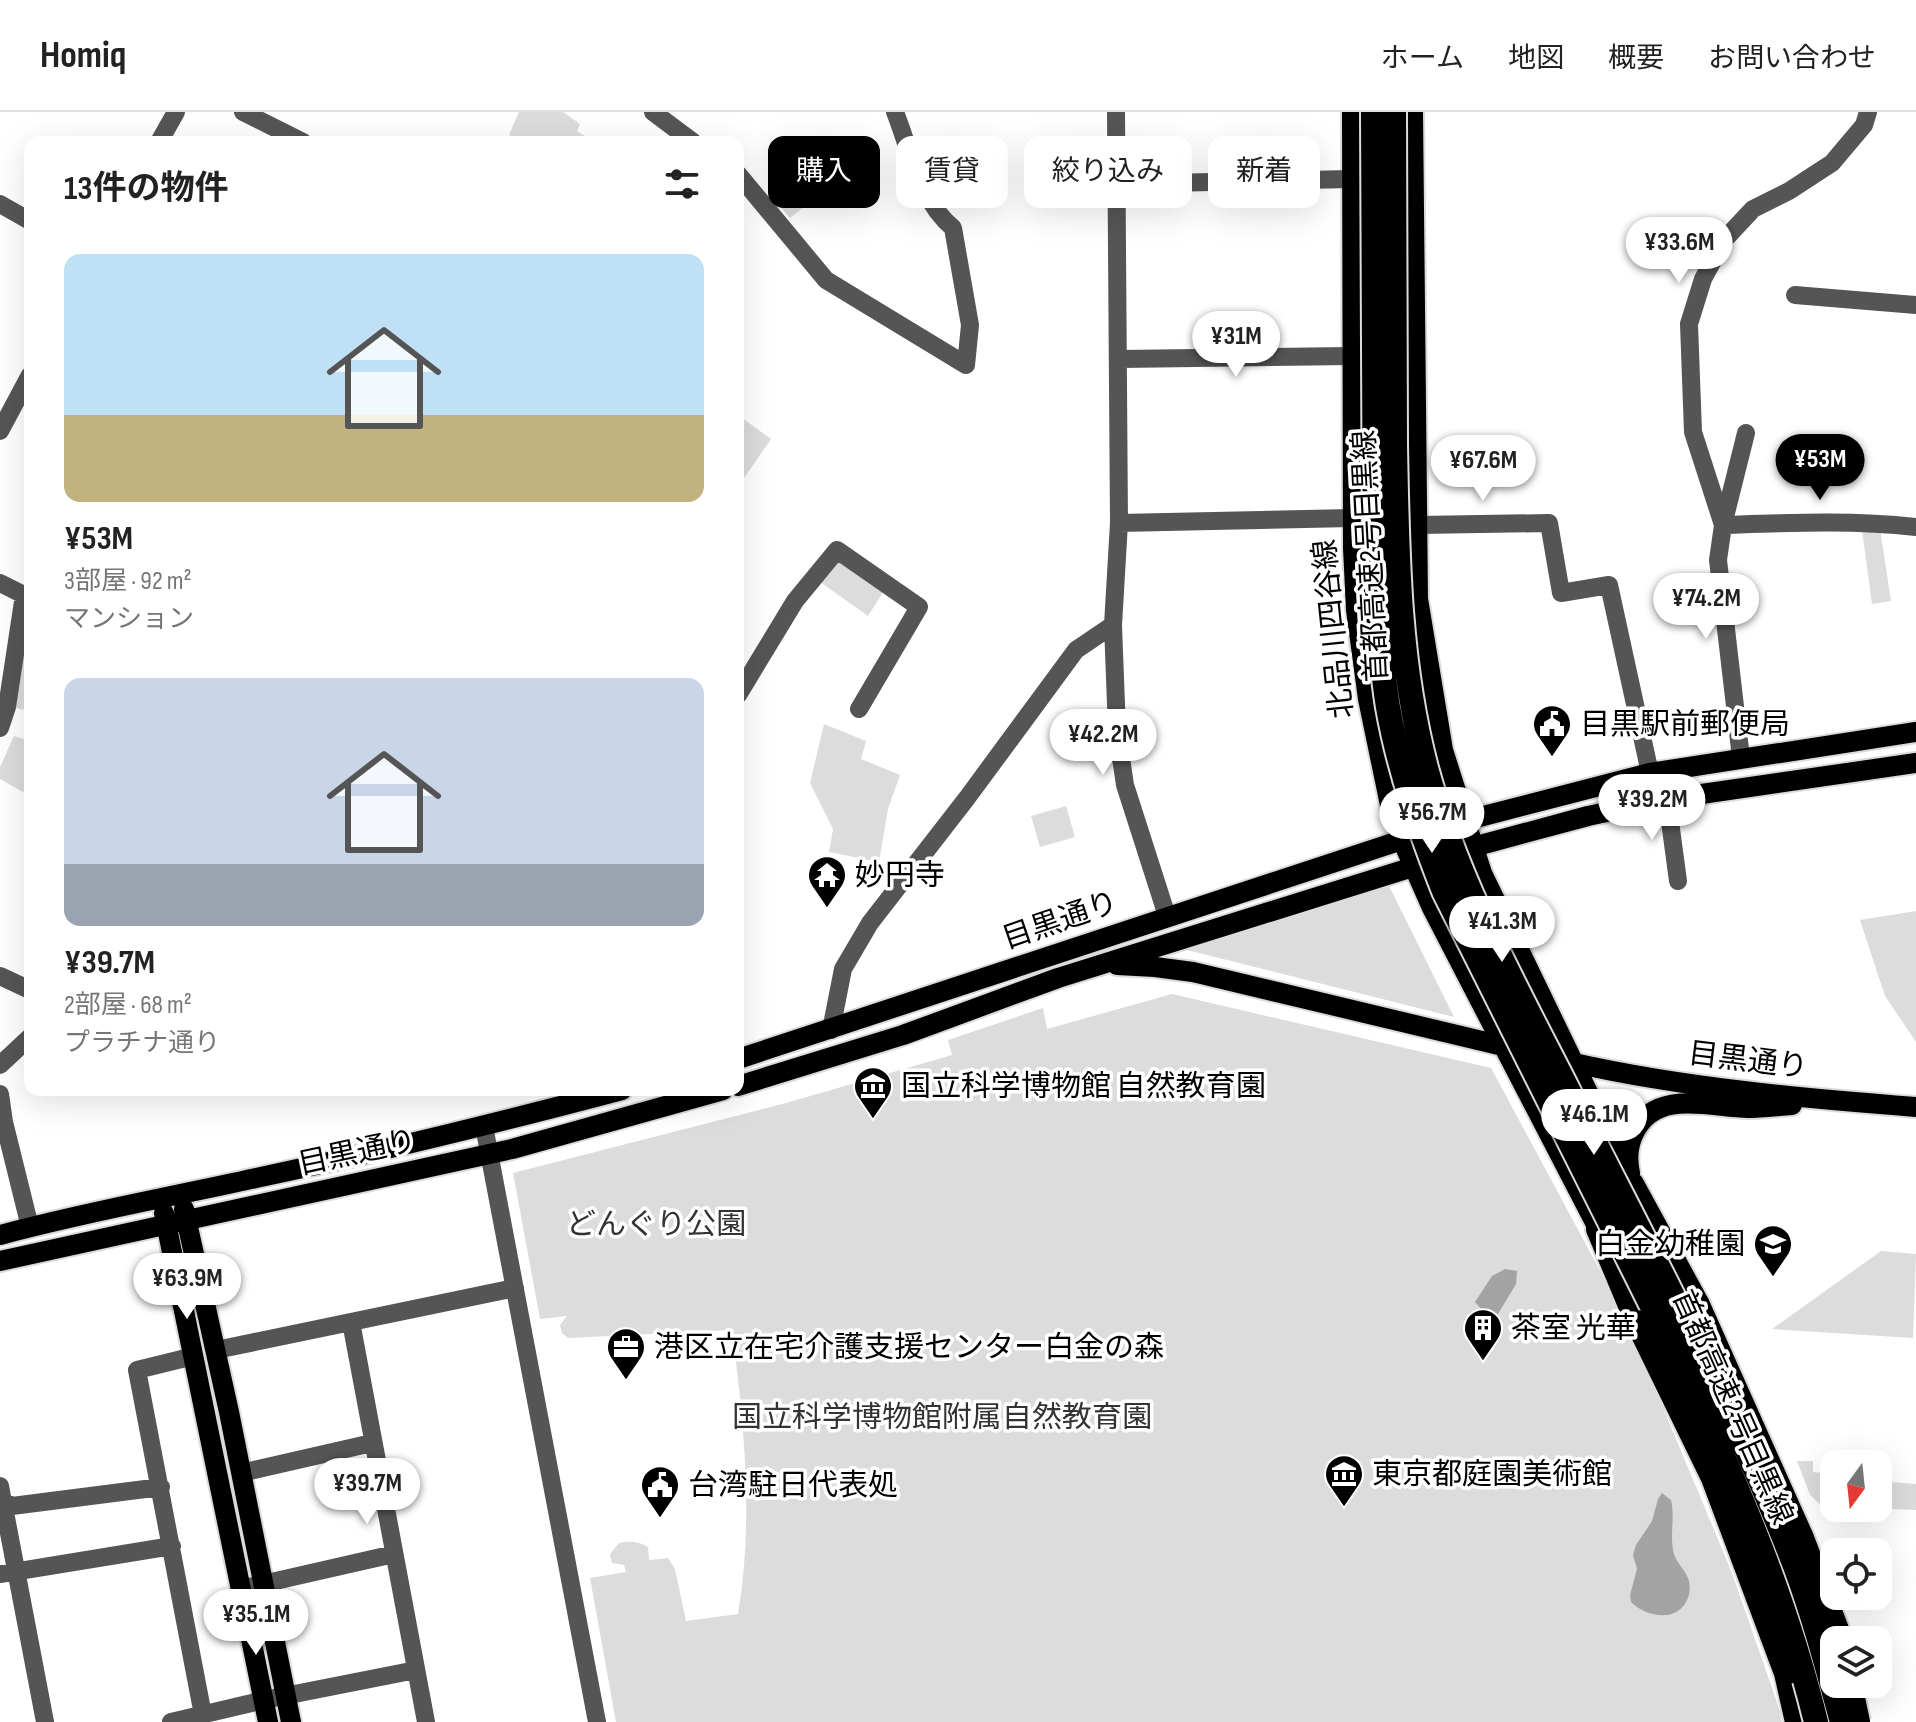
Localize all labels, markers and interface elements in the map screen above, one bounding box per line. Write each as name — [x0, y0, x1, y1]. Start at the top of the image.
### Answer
text: Homiq — [40, 33, 126, 78]
text: ホーム — [1381, 42, 1464, 75]
text: 地図 — [1508, 42, 1564, 75]
text: 概要 — [1608, 42, 1664, 75]
text: お問い合わせ — [1708, 42, 1876, 75]
chip: 購入 — [768, 136, 880, 208]
chip: 賃貸 — [896, 136, 1008, 208]
chip: 絞り込み — [1024, 136, 1192, 208]
chip: 新着 — [1208, 136, 1320, 208]
icon: filters — [660, 162, 704, 206]
text: 13件の物件 — [64, 168, 229, 209]
pin: ¥33.6M — [1614, 217, 1744, 285]
text: ¥33.6M — [1644, 227, 1714, 258]
icon: home — [312, 306, 456, 450]
pin: ¥31M — [1189, 311, 1283, 379]
text: ¥31M — [1210, 321, 1262, 352]
street label: 首都高速2号目黒線 — [1346, 429, 1396, 683]
pin: ¥53M — [1773, 434, 1867, 502]
pin: ¥67.6M — [1418, 435, 1548, 503]
text: ¥53M — [1794, 444, 1846, 475]
text: ¥67.6M — [1449, 445, 1517, 476]
text: ¥53M — [64, 518, 133, 559]
street label: 北品川四谷線 — [1307, 538, 1361, 720]
text: 3部屋 · 92 m² — [64, 566, 192, 597]
pin: ¥74.2M — [1641, 573, 1771, 641]
text: ¥74.2M — [1671, 583, 1741, 614]
text: マンション — [64, 604, 194, 635]
public building icon: 目黒駅前郵便局 — [1531, 703, 1573, 758]
place label: 目黒駅前郵便局 — [1580, 707, 1790, 743]
pin: ¥42.2M — [1038, 709, 1168, 777]
text: ¥42.2M — [1068, 719, 1138, 750]
icon: home — [312, 730, 456, 874]
pin: ¥39.2M — [1587, 774, 1717, 842]
text: ¥39.2M — [1616, 784, 1688, 815]
pin: ¥56.7M — [1367, 787, 1497, 855]
text: ¥56.7M — [1397, 797, 1467, 828]
temple icon: 妙円寺 — [806, 854, 848, 909]
place label: 妙円寺 — [855, 858, 945, 894]
street label: 目黒通り — [998, 884, 1123, 957]
pin: ¥41.3M — [1437, 896, 1567, 964]
text: ¥41.3M — [1467, 906, 1537, 937]
text: ¥39.7M — [64, 942, 155, 983]
text: 2部屋 · 68 m² — [64, 990, 192, 1021]
text: プラチナ通り — [64, 1028, 220, 1059]
street label: 目黒通り — [1686, 1036, 1810, 1086]
museum icon: 国立科学博物館 自然教育園 — [852, 1065, 894, 1120]
place label: 国立科学博物館 自然教育園 — [901, 1069, 1266, 1105]
pin: ¥46.1M — [1529, 1089, 1659, 1157]
text: ¥46.1M — [1559, 1099, 1629, 1130]
street label: 目黒通り — [295, 1123, 420, 1183]
park label: どんぐり公園 — [566, 1207, 746, 1243]
school or university icon: 白金幼稚園 — [1752, 1223, 1794, 1278]
place label: 白金幼稚園 — [1595, 1227, 1745, 1263]
pin: ¥63.9M — [122, 1253, 252, 1321]
text: ¥63.9M — [151, 1263, 223, 1294]
street label: 首都高速2号目黒線 — [1664, 1285, 1800, 1530]
building icon: 茶室 光華 — [1462, 1307, 1504, 1362]
place label: 茶室 光華 — [1511, 1311, 1636, 1347]
office icon: 港区立在宅介護支援センター白金の森 — [605, 1326, 647, 1381]
place label: 港区立在宅介護支援センター白金の森 — [654, 1330, 1164, 1366]
park label: 国立科学博物館附属自然教育園 — [732, 1400, 1152, 1436]
north arrow — [1820, 1450, 1892, 1522]
map controls — [1820, 1450, 1892, 1698]
museum icon: 東京都庭園美術館 — [1323, 1453, 1365, 1508]
place label: 東京都庭園美術館 — [1372, 1457, 1612, 1493]
pin: ¥39.7M — [302, 1458, 432, 1526]
public building icon: 台湾駐日代表処 — [639, 1464, 681, 1519]
text: ¥39.7M — [332, 1468, 402, 1499]
place label: 台湾駐日代表処 — [688, 1468, 898, 1504]
button: locate — [1820, 1538, 1892, 1610]
pin: ¥35.1M — [191, 1589, 321, 1657]
text: ¥35.1M — [221, 1599, 291, 1630]
button: layers — [1820, 1626, 1892, 1698]

